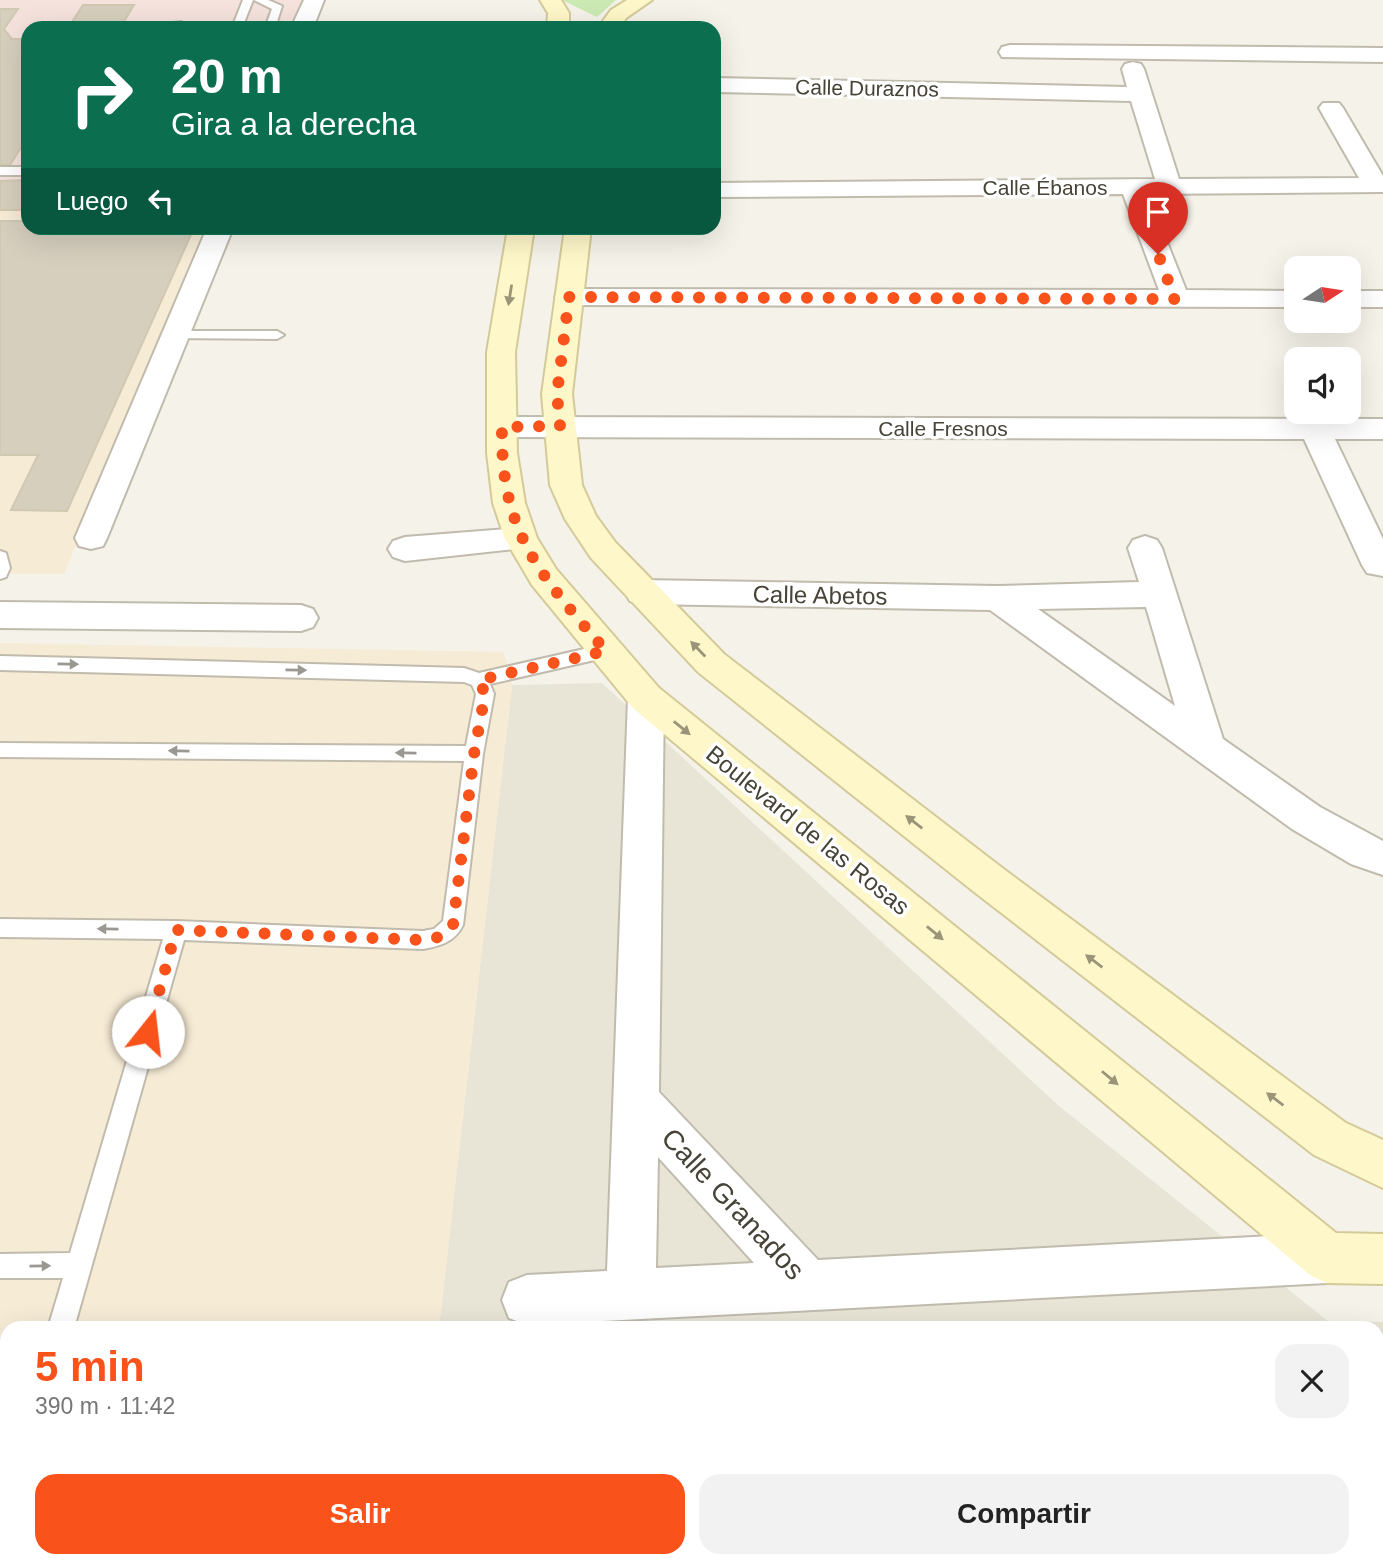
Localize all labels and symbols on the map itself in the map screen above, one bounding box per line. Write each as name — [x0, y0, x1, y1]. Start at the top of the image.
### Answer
street label: Calle Duraznos — [795, 75, 939, 101]
street label: Calle Ébanos — [983, 176, 1107, 199]
pin — [1128, 182, 1188, 254]
north arrow — [1284, 256, 1362, 332]
one-way arrow — [504, 284, 515, 306]
street label: Calle Fresnos — [878, 417, 1008, 440]
street label: Calle Abetos — [752, 580, 888, 610]
one-way arrow — [690, 641, 707, 658]
one-way arrow — [57, 659, 79, 670]
one-way arrow — [285, 665, 307, 676]
one-way arrow — [673, 720, 691, 735]
street label: Boulevard de las Rosas — [701, 740, 915, 920]
one-way arrow — [167, 745, 189, 757]
one-way arrow — [395, 747, 417, 759]
one-way arrow — [905, 815, 923, 830]
one-way arrow — [97, 924, 119, 935]
one-way arrow — [926, 925, 943, 940]
one-way arrow — [1085, 954, 1103, 968]
position arrow — [111, 995, 185, 1069]
one-way arrow — [1102, 1070, 1119, 1085]
one-way arrow — [1266, 1092, 1284, 1106]
street label: Calle Granados — [655, 1122, 811, 1286]
one-way arrow — [29, 1260, 51, 1272]

